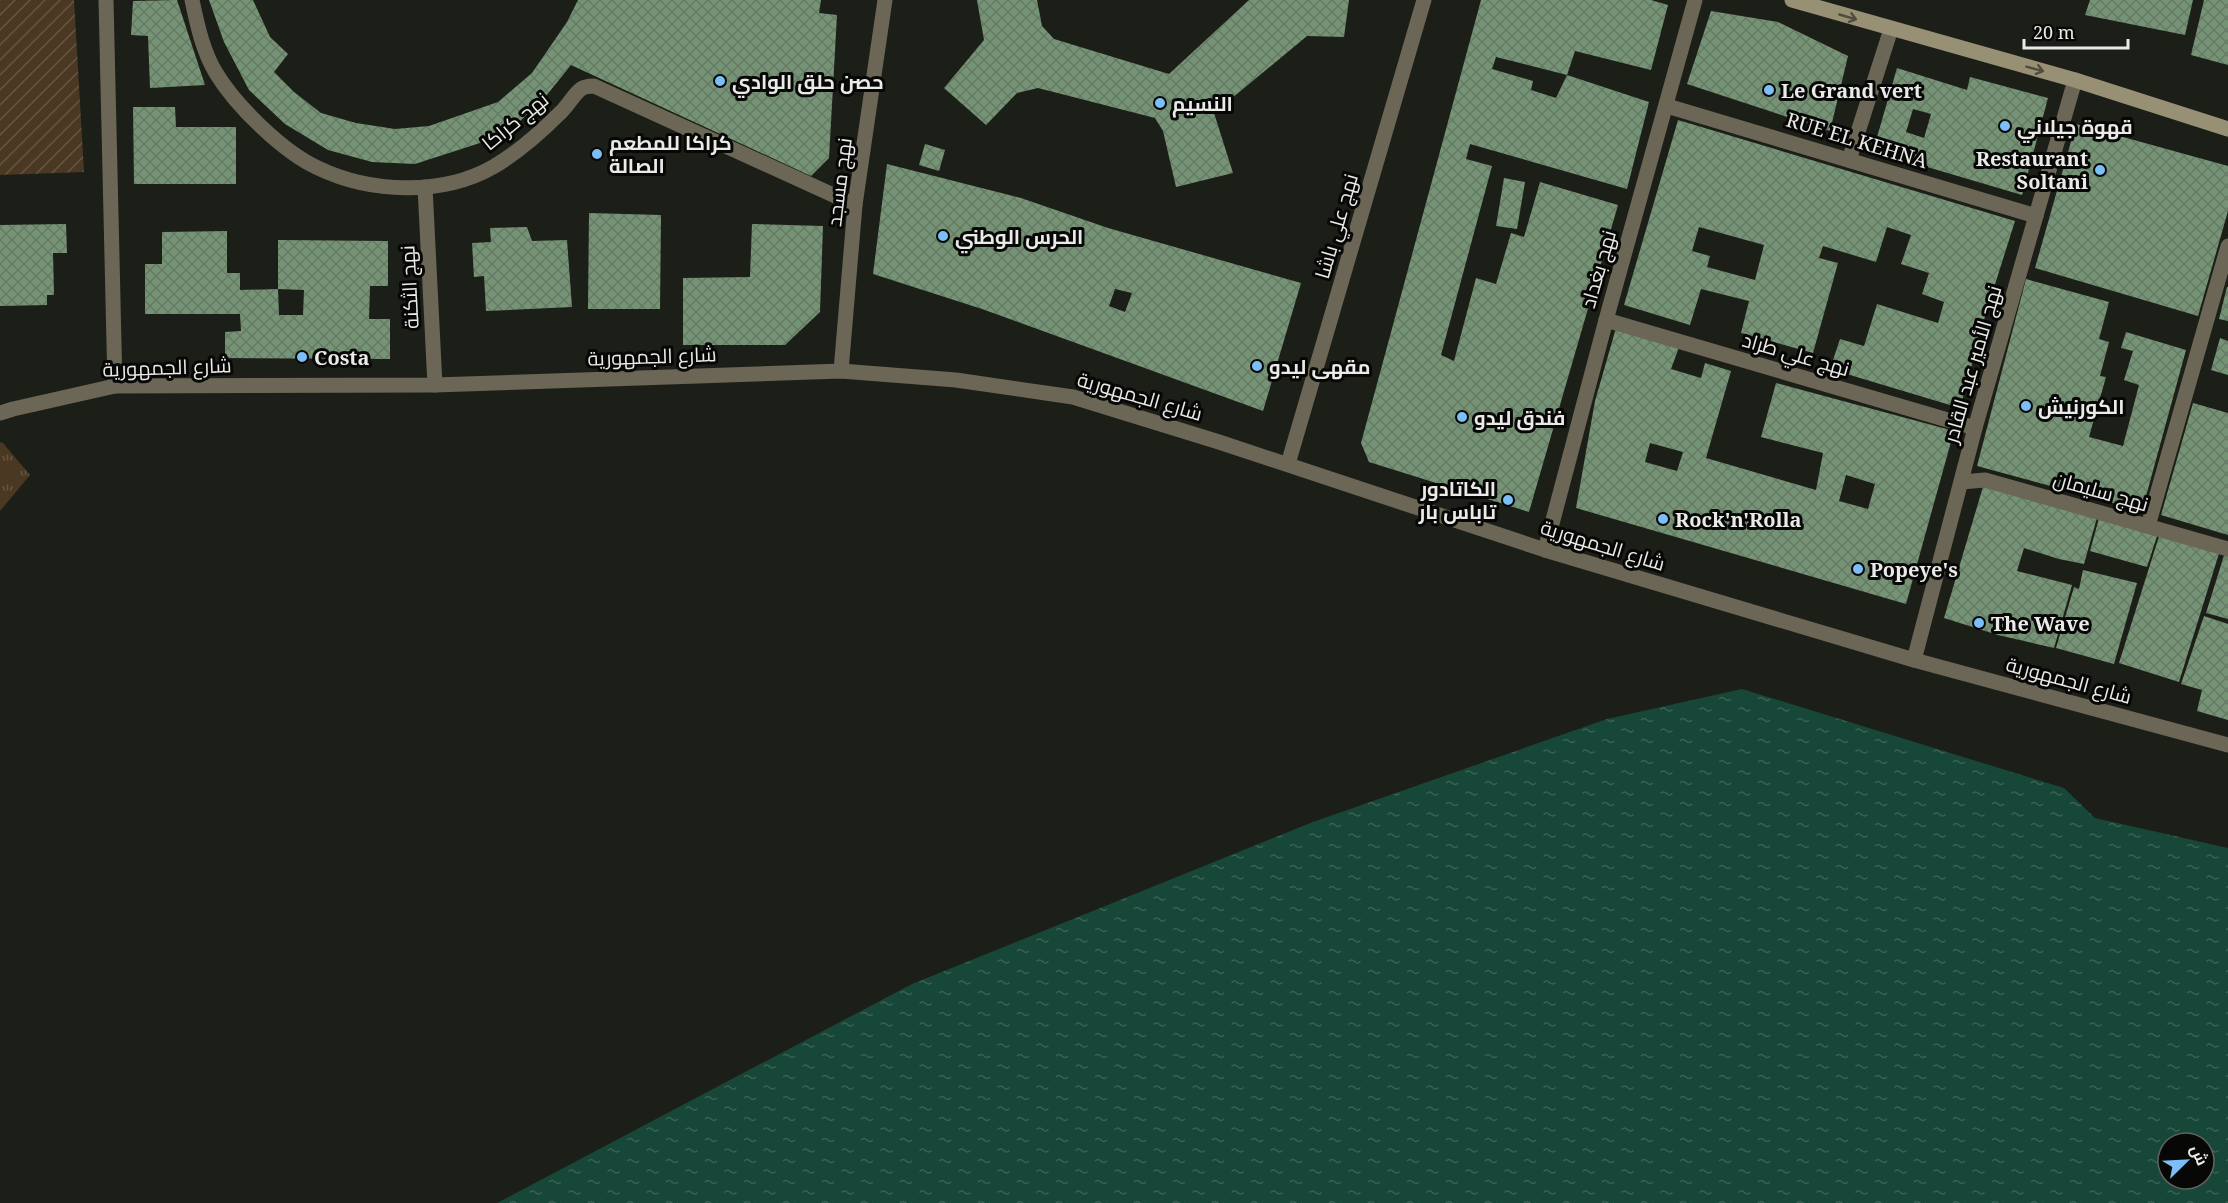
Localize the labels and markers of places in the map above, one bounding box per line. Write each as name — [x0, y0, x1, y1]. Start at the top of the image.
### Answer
place label: حصن حلق الوادي — [732, 68, 884, 98]
marker: حصن حلق الوادي — [713, 74, 727, 88]
place label: Le Grand vert — [1781, 77, 1922, 104]
marker: Le Grand vert — [1762, 83, 1776, 97]
place label: النسيم — [1172, 90, 1233, 118]
marker: النسيم — [1153, 96, 1167, 110]
place label: قهوة جيلاني — [2017, 113, 2133, 143]
marker: قهوة جيلاني — [1998, 119, 2012, 133]
place label: كراكا للمطعم الصالة — [609, 129, 732, 179]
place label: Restaurant Soltani — [1976, 145, 2088, 195]
marker: كراكا للمطعم الصالة — [590, 147, 604, 161]
marker: Restaurant Soltani — [2093, 163, 2107, 177]
place label: الحرس الوطني — [955, 223, 1083, 254]
marker: الحرس الوطني — [936, 229, 950, 243]
place label: Costa — [314, 344, 369, 371]
marker: Costa — [295, 350, 309, 364]
place label: مقهى ليدو — [1269, 353, 1370, 380]
marker: مقهى ليدو — [1250, 359, 1264, 373]
place label: الكورنيش — [2038, 393, 2124, 420]
marker: الكورنيش — [2019, 399, 2033, 413]
place label: فندق ليدو — [1474, 404, 1565, 431]
marker: فندق ليدو — [1455, 410, 1469, 424]
place label: الكاتادور تاباس بار — [1418, 475, 1497, 525]
marker: الكاتادور تاباس بار — [1501, 493, 1515, 507]
place label: Rock'n'Rolla — [1675, 506, 1802, 533]
marker: Rock'n'Rolla — [1656, 512, 1670, 526]
place label: Popeye's — [1870, 556, 1958, 583]
marker: Popeye's — [1851, 562, 1865, 576]
place label: The Wave — [1991, 610, 2090, 637]
marker: The Wave — [1972, 616, 1986, 630]

